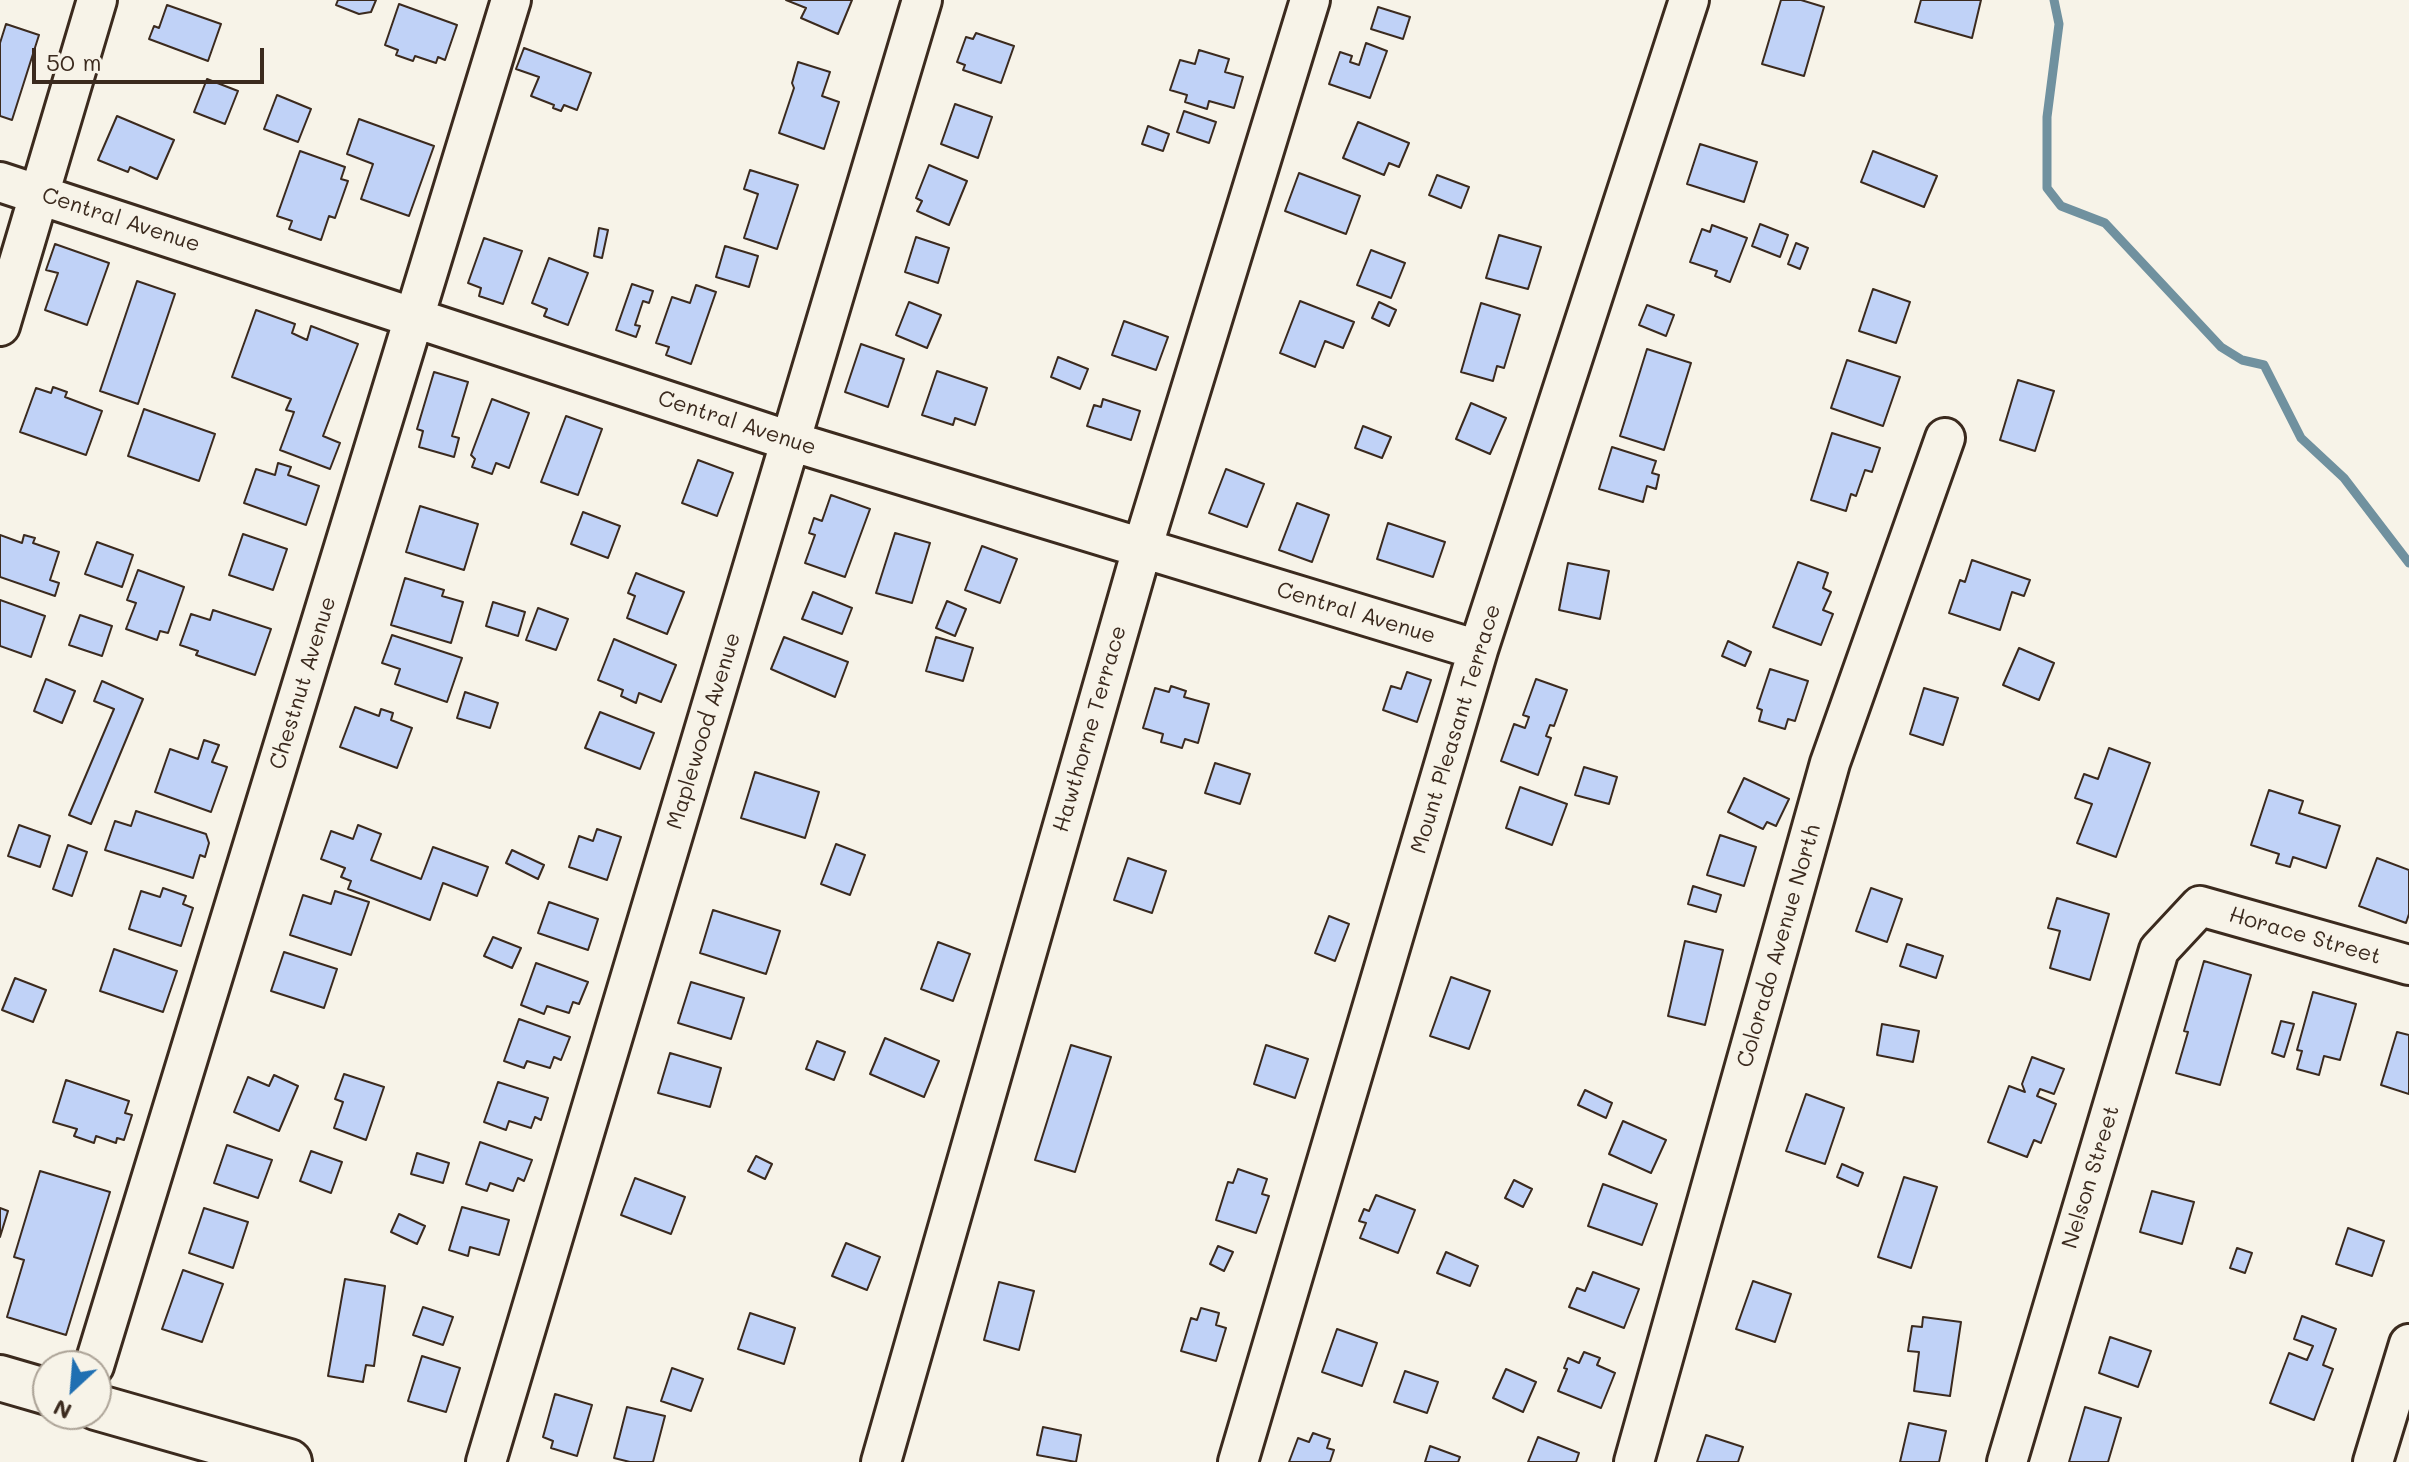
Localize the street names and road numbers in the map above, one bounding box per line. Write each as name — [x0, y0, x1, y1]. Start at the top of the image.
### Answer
street label: Central Avenue — [39, 182, 203, 258]
street label: Central Avenue — [655, 385, 819, 461]
street label: Central Avenue — [1273, 576, 1439, 650]
street label: Chestnut Avenue — [264, 593, 342, 773]
street label: Mount Pleasant Terrace — [1405, 601, 1507, 857]
street label: Hawthorne Terrace — [1048, 623, 1132, 835]
street label: Maplewood Avenue — [662, 629, 746, 833]
street label: Colorado Avenue North — [1732, 821, 1826, 1071]
street label: Horace Street — [2226, 902, 2384, 970]
street label: Nelson Street — [2057, 1102, 2125, 1252]

